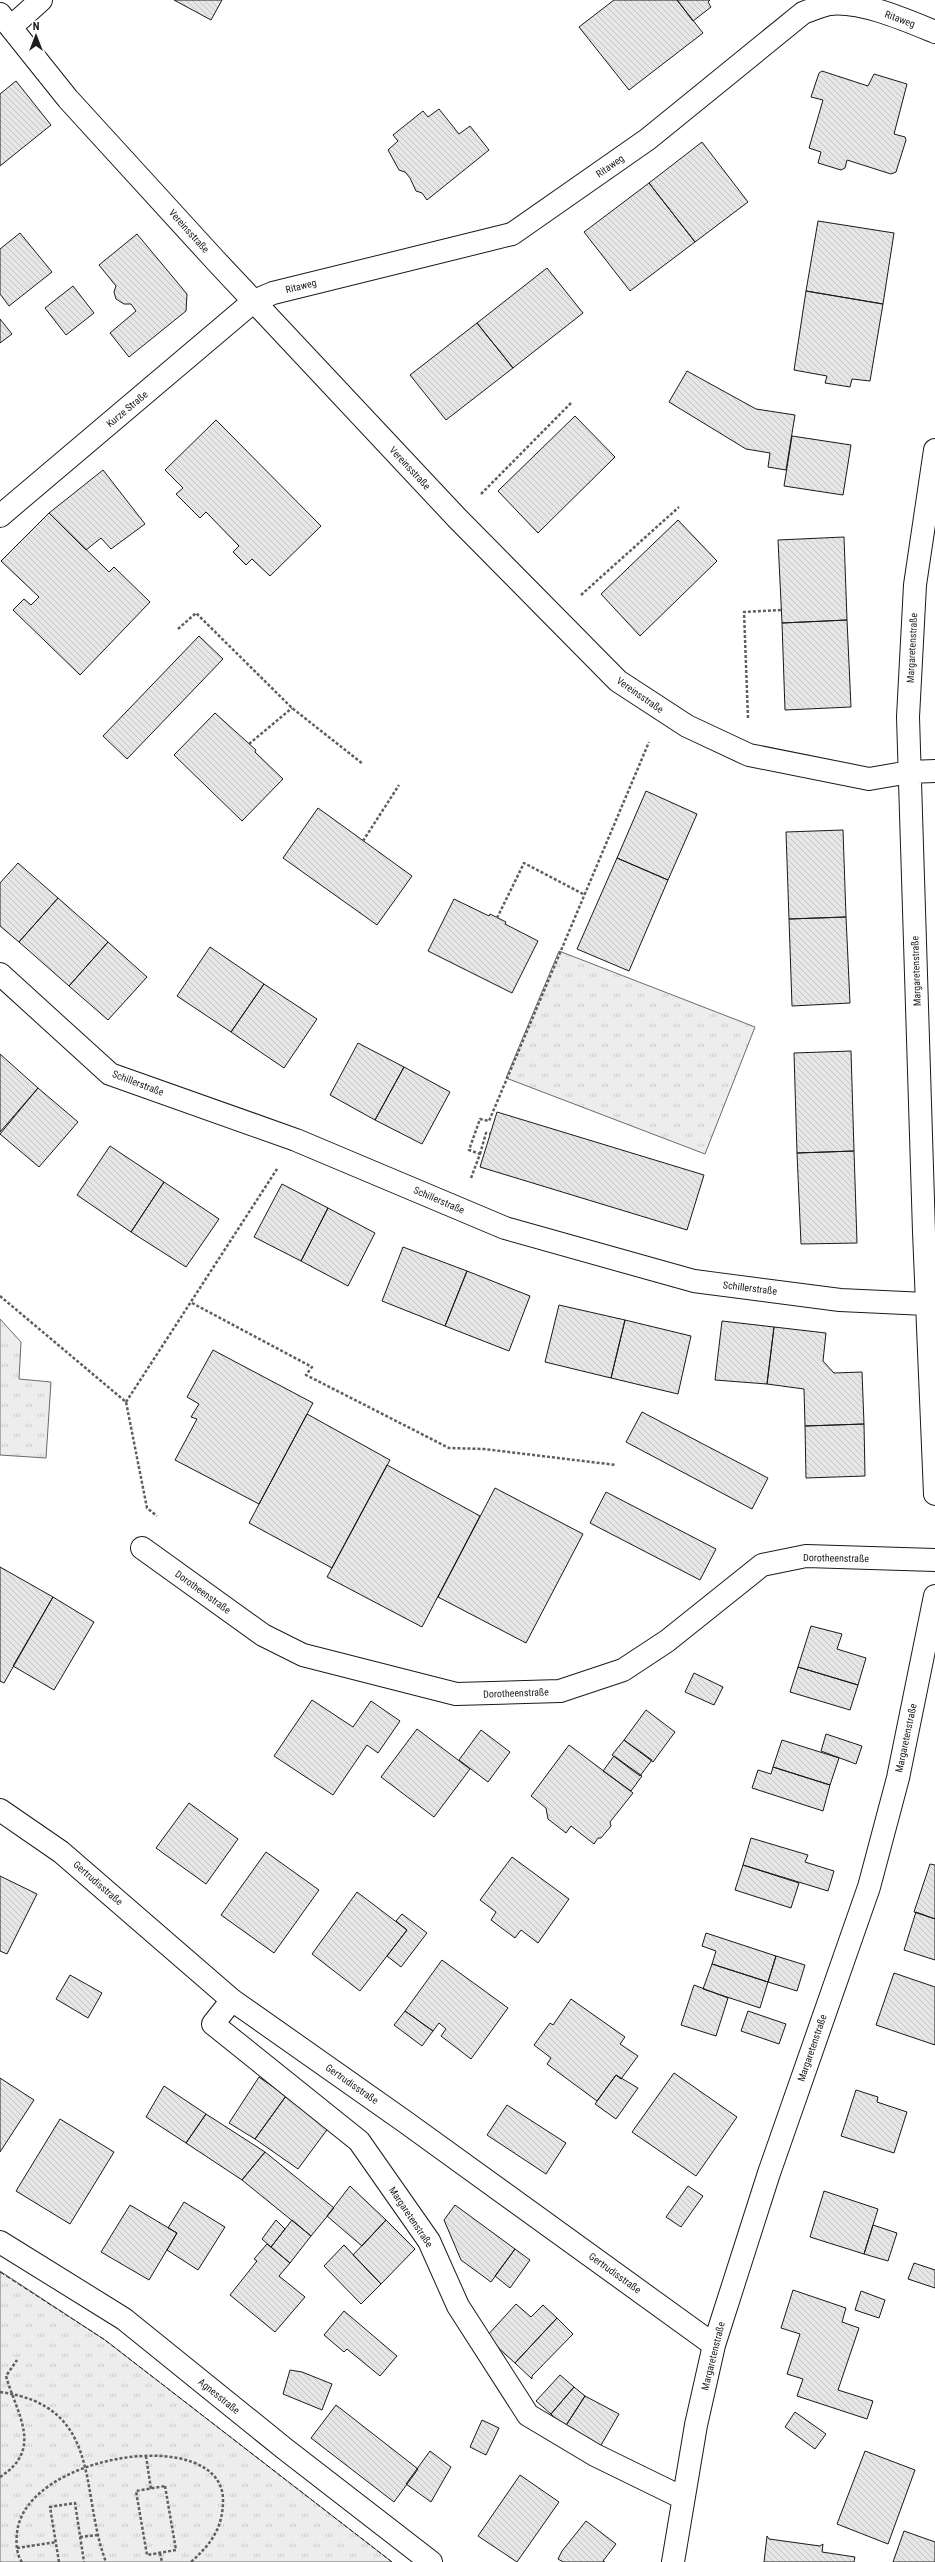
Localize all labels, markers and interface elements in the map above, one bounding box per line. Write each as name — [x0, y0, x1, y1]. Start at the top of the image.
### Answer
street label: Ritaweg — [883, 8, 917, 30]
north arrow — [16, 16, 56, 56]
text: N — [33, 20, 40, 33]
street label: Ritaweg — [594, 152, 626, 180]
street label: Vereinsstraße — [167, 207, 212, 255]
street label: Ritaweg — [284, 277, 318, 295]
street label: Kurze Straße — [104, 388, 150, 429]
street label: Vereinsstraße — [387, 444, 433, 492]
street label: Margaretenstraße — [905, 612, 919, 683]
street label: Vereinsstraße — [615, 675, 666, 715]
street label: Margaretenstraße — [909, 935, 923, 1006]
street label: Schillerstraße — [111, 1068, 166, 1098]
street label: Schillerstraße — [412, 1184, 466, 1216]
street label: Schillerstraße — [722, 1279, 778, 1297]
street label: Dorotheenstraße — [803, 1552, 869, 1564]
street label: Dorotheenstraße — [173, 1568, 233, 1616]
street label: Dorotheenstraße — [483, 1686, 549, 1700]
street label: Margaretenstraße — [893, 1702, 919, 1773]
street label: Gertrudisstraße — [71, 1859, 125, 1908]
street label: Margaretenstraße — [795, 2013, 829, 2083]
street label: Gertrudisstraße — [324, 2062, 381, 2106]
street label: Margaretenstraße — [387, 2185, 435, 2249]
street label: Gertrudisstraße — [587, 2250, 643, 2296]
street label: Margaretenstraße — [699, 2320, 727, 2391]
street label: Agnesstraße — [196, 2376, 242, 2416]

